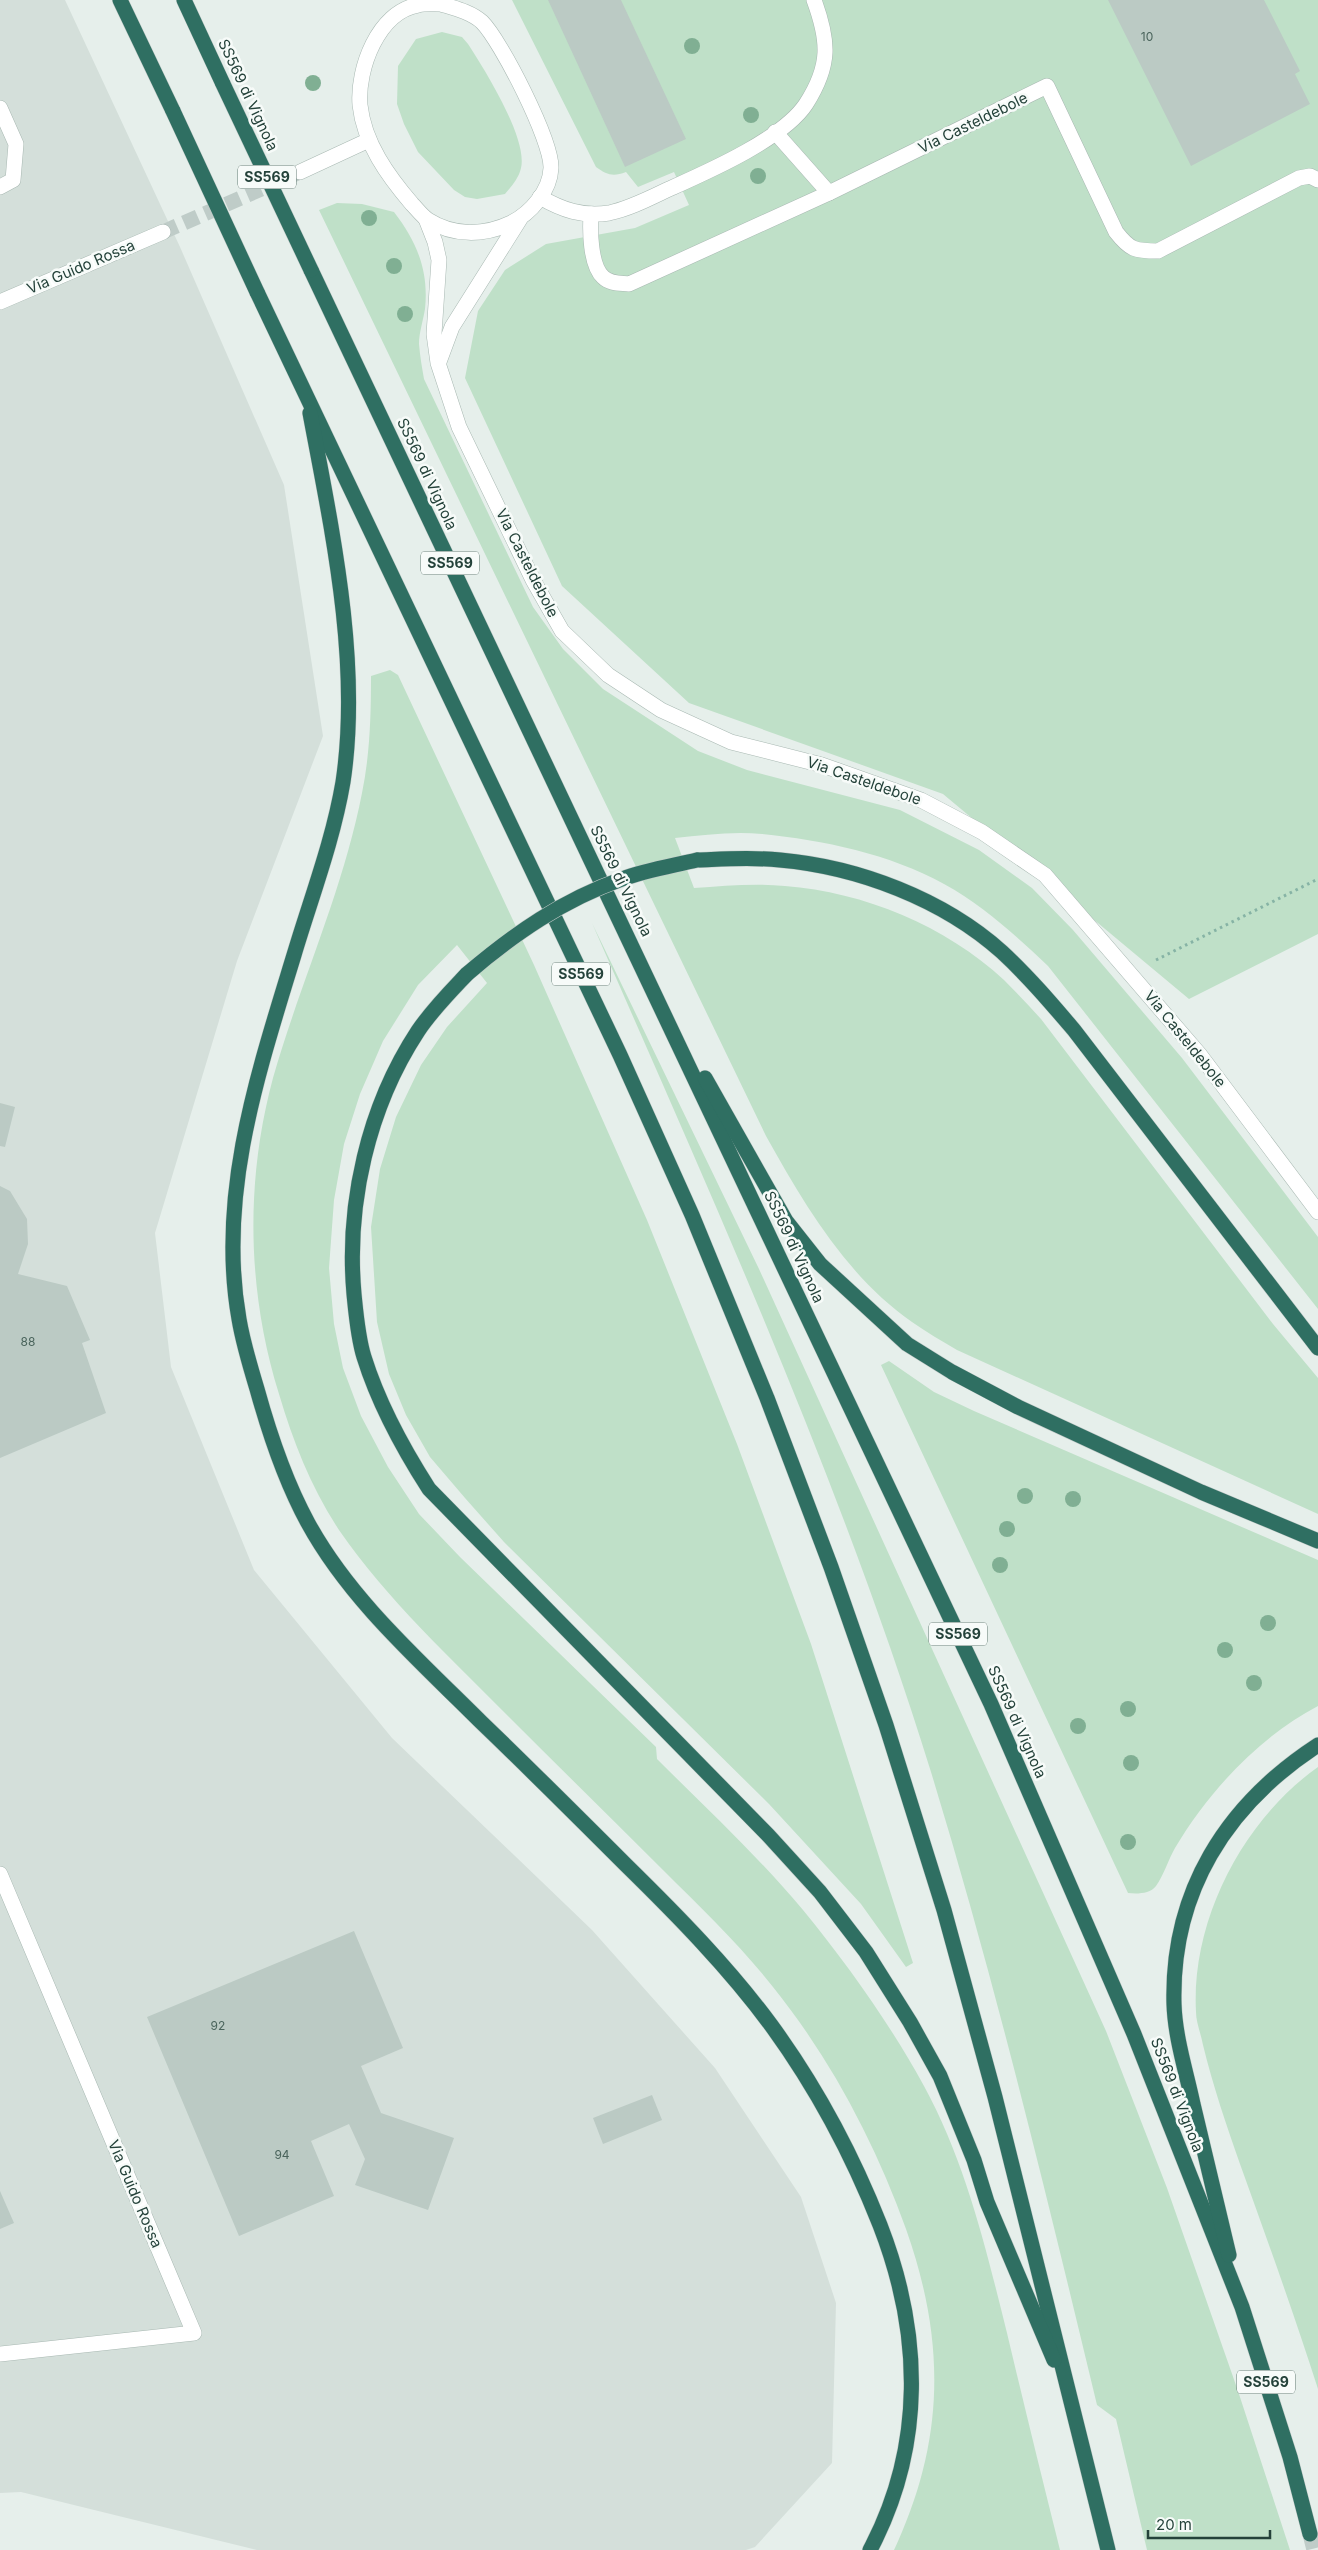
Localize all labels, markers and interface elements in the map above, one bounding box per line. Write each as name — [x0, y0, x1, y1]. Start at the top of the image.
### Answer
house number: 10 — [1141, 29, 1153, 44]
street label: SS569 di Vignola — [214, 36, 283, 154]
street label: Via Casteldebole — [915, 88, 1031, 157]
road number: SS569 — [238, 166, 296, 188]
street label: Via Guido Rossa — [24, 235, 138, 298]
street label: SS569 di Vignola — [393, 415, 462, 533]
street label: Via Casteldebole — [492, 505, 563, 620]
road number: SS569 — [421, 552, 479, 574]
street label: Via Casteldebole — [805, 752, 924, 809]
street label: SS569 di Vignola — [586, 822, 657, 939]
road number: SS569 — [552, 962, 610, 986]
street label: Via Casteldebole — [1140, 986, 1230, 1091]
street label: SS569 di Vignola — [760, 1188, 829, 1306]
house number: 88 — [21, 1334, 35, 1349]
road number: SS569 — [929, 1622, 987, 1646]
street label: SS569 di Vignola — [984, 1663, 1051, 1781]
house number: 92 — [211, 2018, 225, 2033]
street label: SS569 di Vignola — [1147, 2035, 1208, 2155]
street label: Via Guido Rossa — [104, 2137, 167, 2251]
house number: 94 — [274, 2147, 290, 2162]
road number: SS569 — [1237, 2370, 1295, 2394]
scale bar — [1148, 2508, 1270, 2540]
text: 20 m — [1156, 2515, 1192, 2534]

